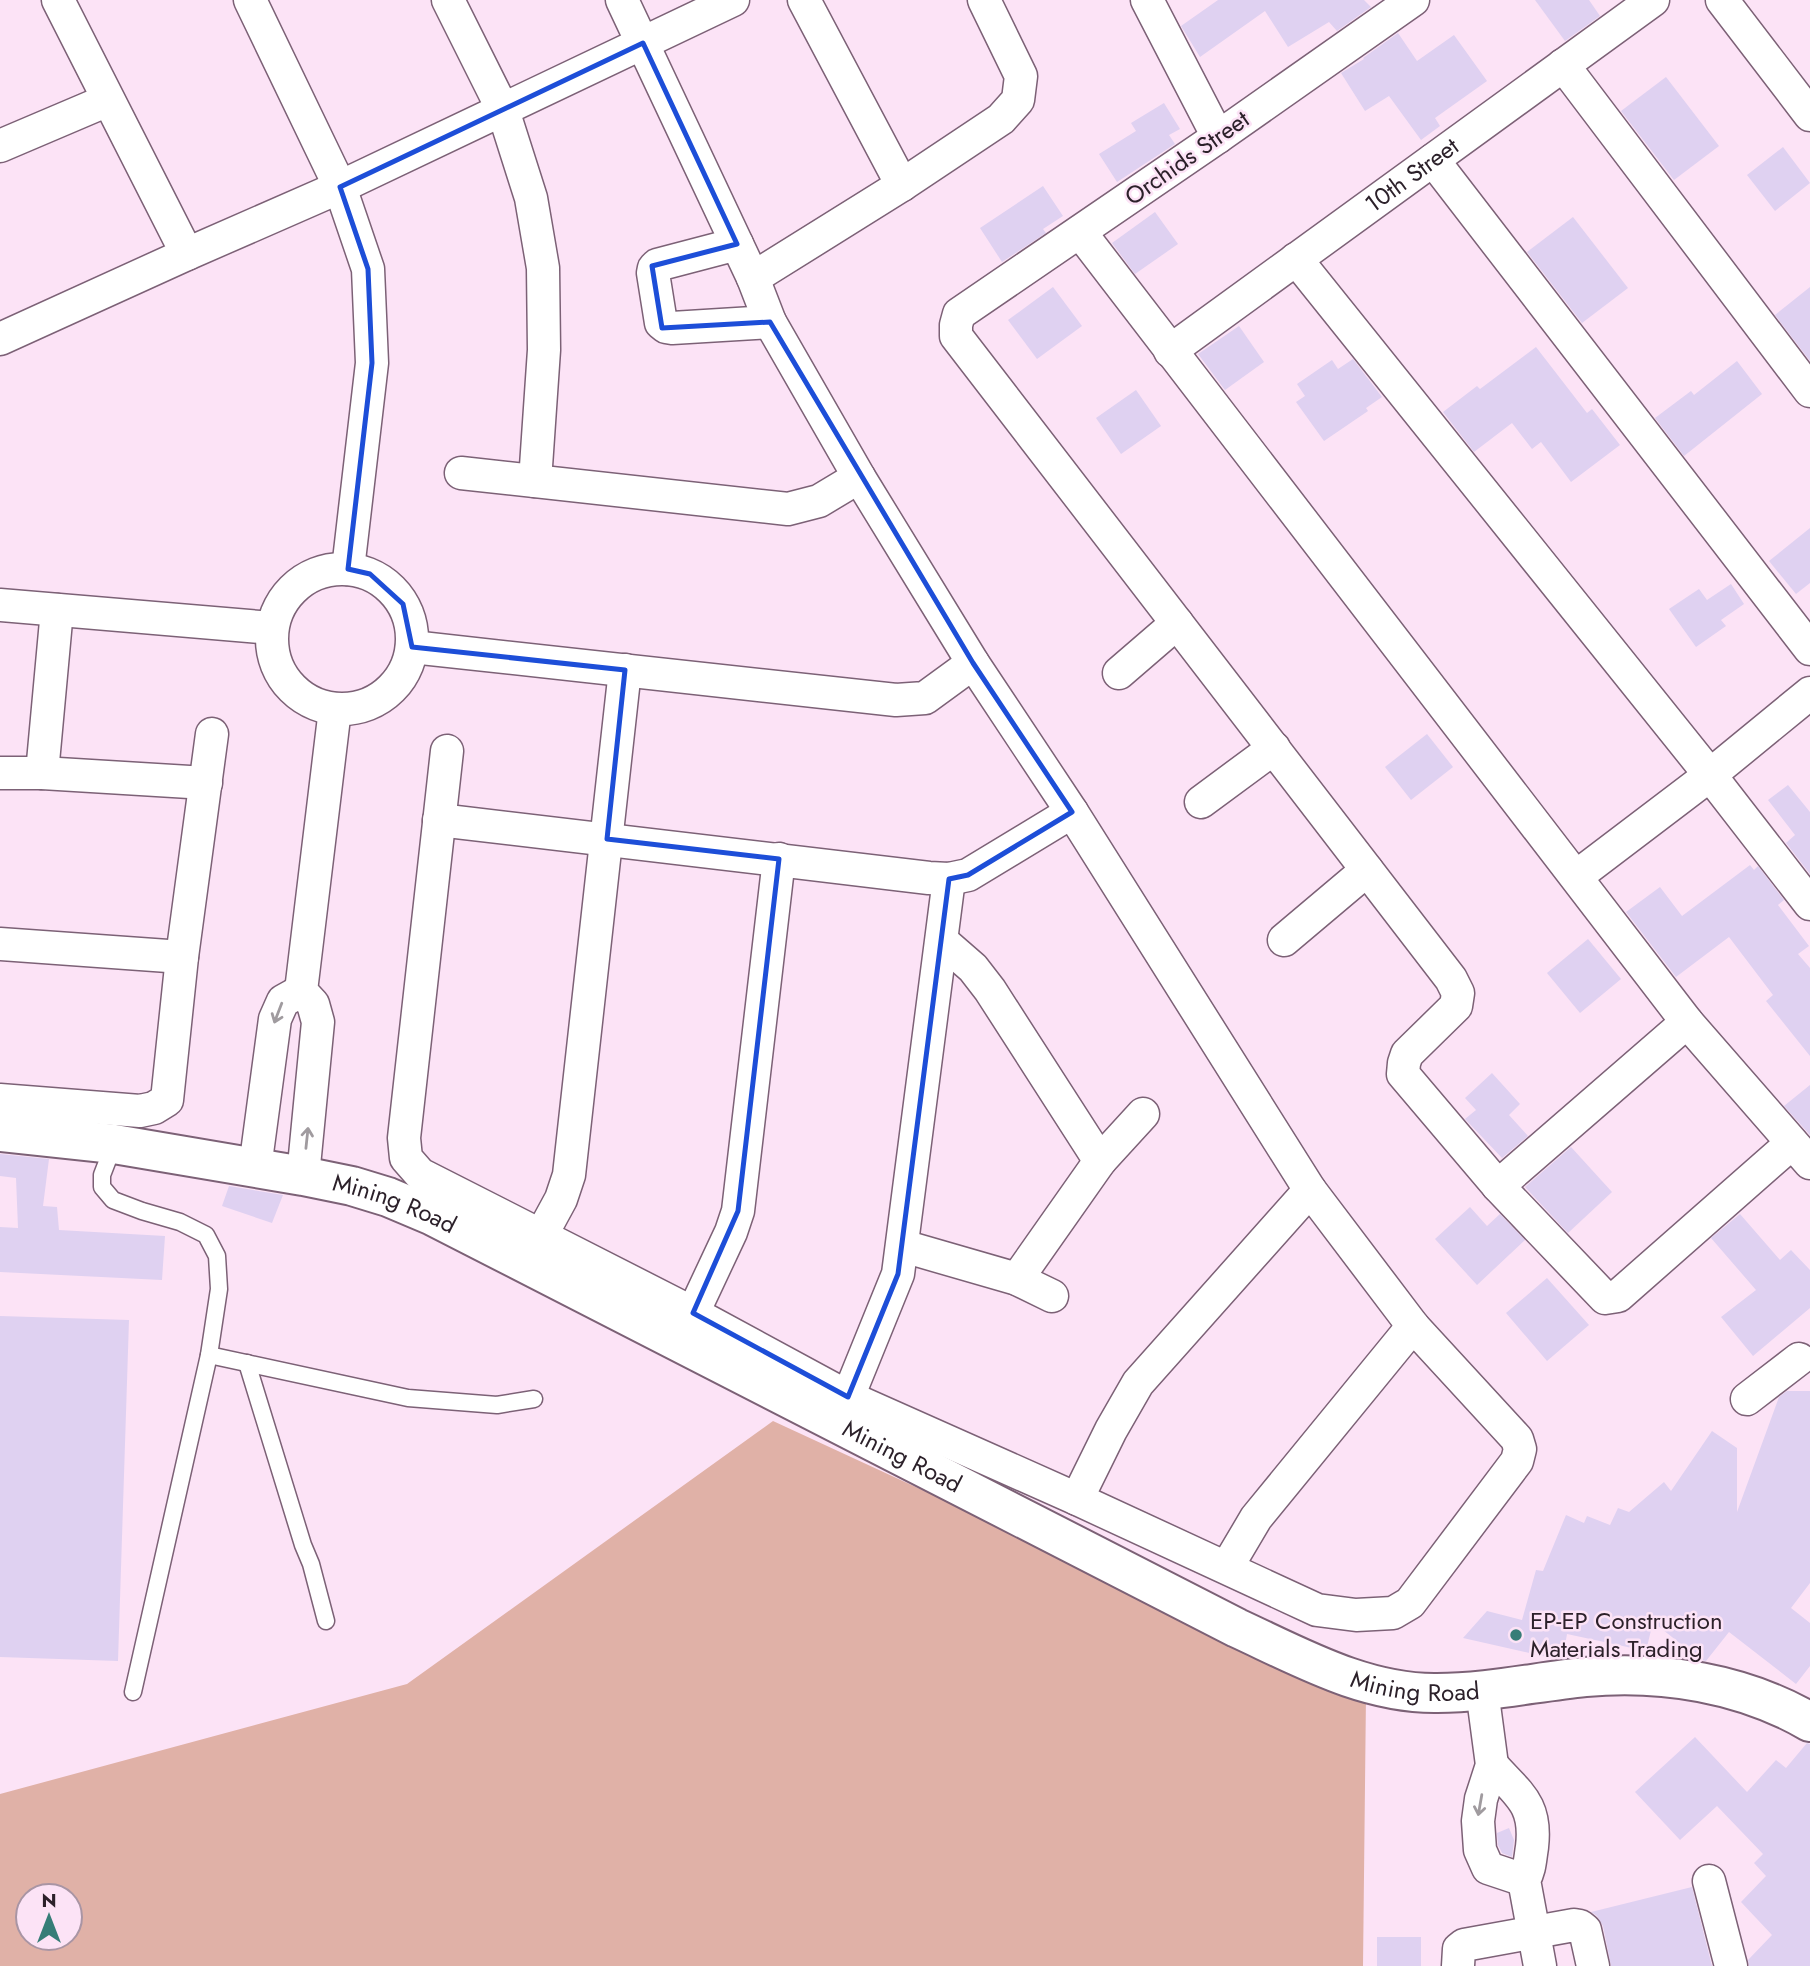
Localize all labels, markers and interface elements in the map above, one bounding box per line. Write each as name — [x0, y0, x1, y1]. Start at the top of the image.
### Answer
street label: Orchids Street — [1117, 102, 1256, 214]
street label: 10th Street — [1358, 129, 1466, 221]
one-way arrow — [271, 1002, 284, 1023]
one-way arrow — [301, 1127, 314, 1150]
street label: Mining Road — [330, 1165, 463, 1242]
street label: Mining Road — [837, 1411, 968, 1501]
place label: EP-EP Construction Materials Trading — [1530, 1603, 1723, 1666]
marker: EP-EP Construction Materials Trading — [1508, 1627, 1524, 1643]
street label: Mining Road — [1346, 1661, 1481, 1710]
one-way arrow — [1473, 1793, 1486, 1816]
north arrow — [14, 1882, 84, 1952]
text: N — [41, 1887, 57, 1914]

